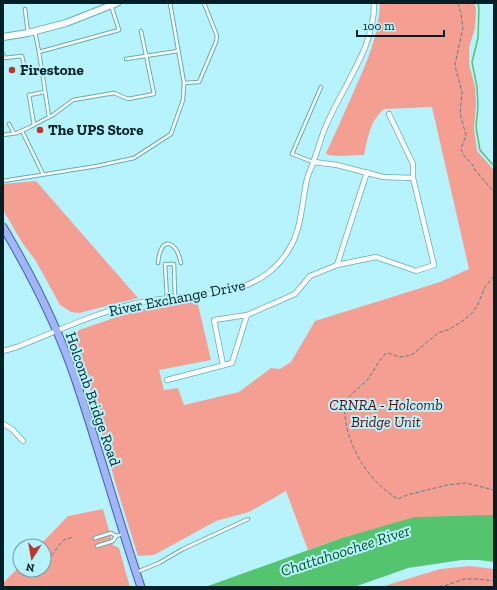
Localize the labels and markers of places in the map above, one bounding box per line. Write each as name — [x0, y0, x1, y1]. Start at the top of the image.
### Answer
place label: Firestone — [20, 61, 84, 79]
marker: Firestone — [7, 65, 17, 75]
place label: The UPS Store — [48, 121, 143, 139]
marker: The UPS Store — [35, 125, 45, 135]

